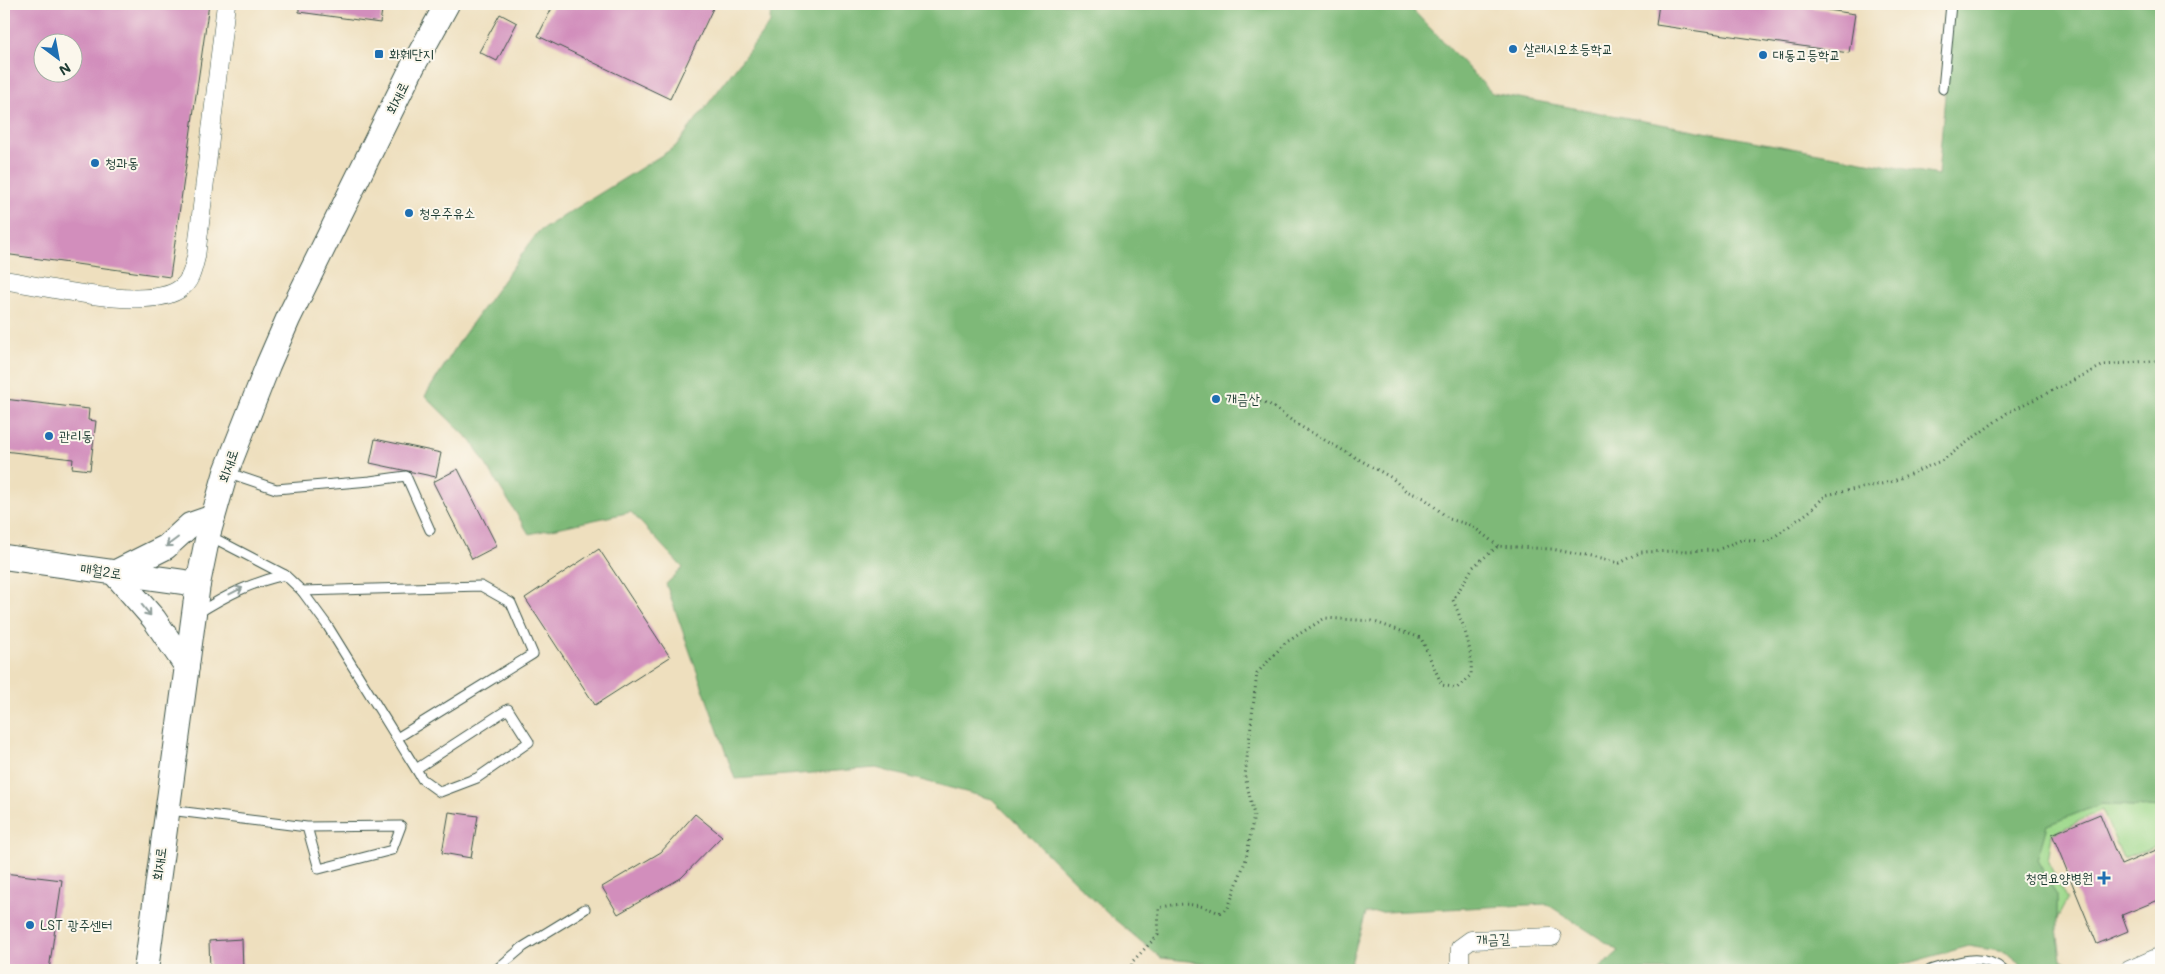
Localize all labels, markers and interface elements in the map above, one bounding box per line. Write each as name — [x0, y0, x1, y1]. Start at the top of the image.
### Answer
north arrow — [32, 32, 82, 82]
place label: 살레시오초등학교 — [1523, 39, 1613, 58]
marker: 살레시오초등학교 — [1507, 43, 1519, 55]
place label: 화훼단지 — [389, 44, 434, 63]
place label: 대동고등학교 — [1773, 45, 1841, 64]
marker: 화훼단지 — [373, 48, 385, 60]
marker: 대동고등학교 — [1757, 49, 1769, 61]
text: N — [56, 59, 75, 80]
street label: 회재로 — [381, 78, 412, 117]
place label: 청과동 — [105, 153, 139, 172]
marker: 청과동 — [89, 157, 101, 169]
place label: 청우주유소 — [419, 203, 475, 222]
marker: 청우주유소 — [403, 207, 415, 219]
place label: 개금산 — [1226, 389, 1261, 408]
marker: 개금산 — [1210, 393, 1222, 405]
place label: 관리동 — [59, 426, 93, 445]
marker: 관리동 — [43, 430, 55, 442]
street label: 회재로 — [213, 447, 242, 485]
one-way arrow — [165, 537, 179, 547]
street label: 매월2로 — [79, 558, 123, 583]
one-way arrow — [228, 586, 243, 596]
one-way arrow — [141, 603, 152, 616]
street label: 회재로 — [147, 846, 170, 882]
place label: 청연요양병원 — [2025, 868, 2093, 887]
marker: 청연요양병원 — [2097, 871, 2111, 885]
place label: LST 광주센터 — [40, 915, 113, 934]
marker: LST 광주센터 — [24, 919, 36, 931]
street label: 개금길 — [1476, 928, 1511, 949]

